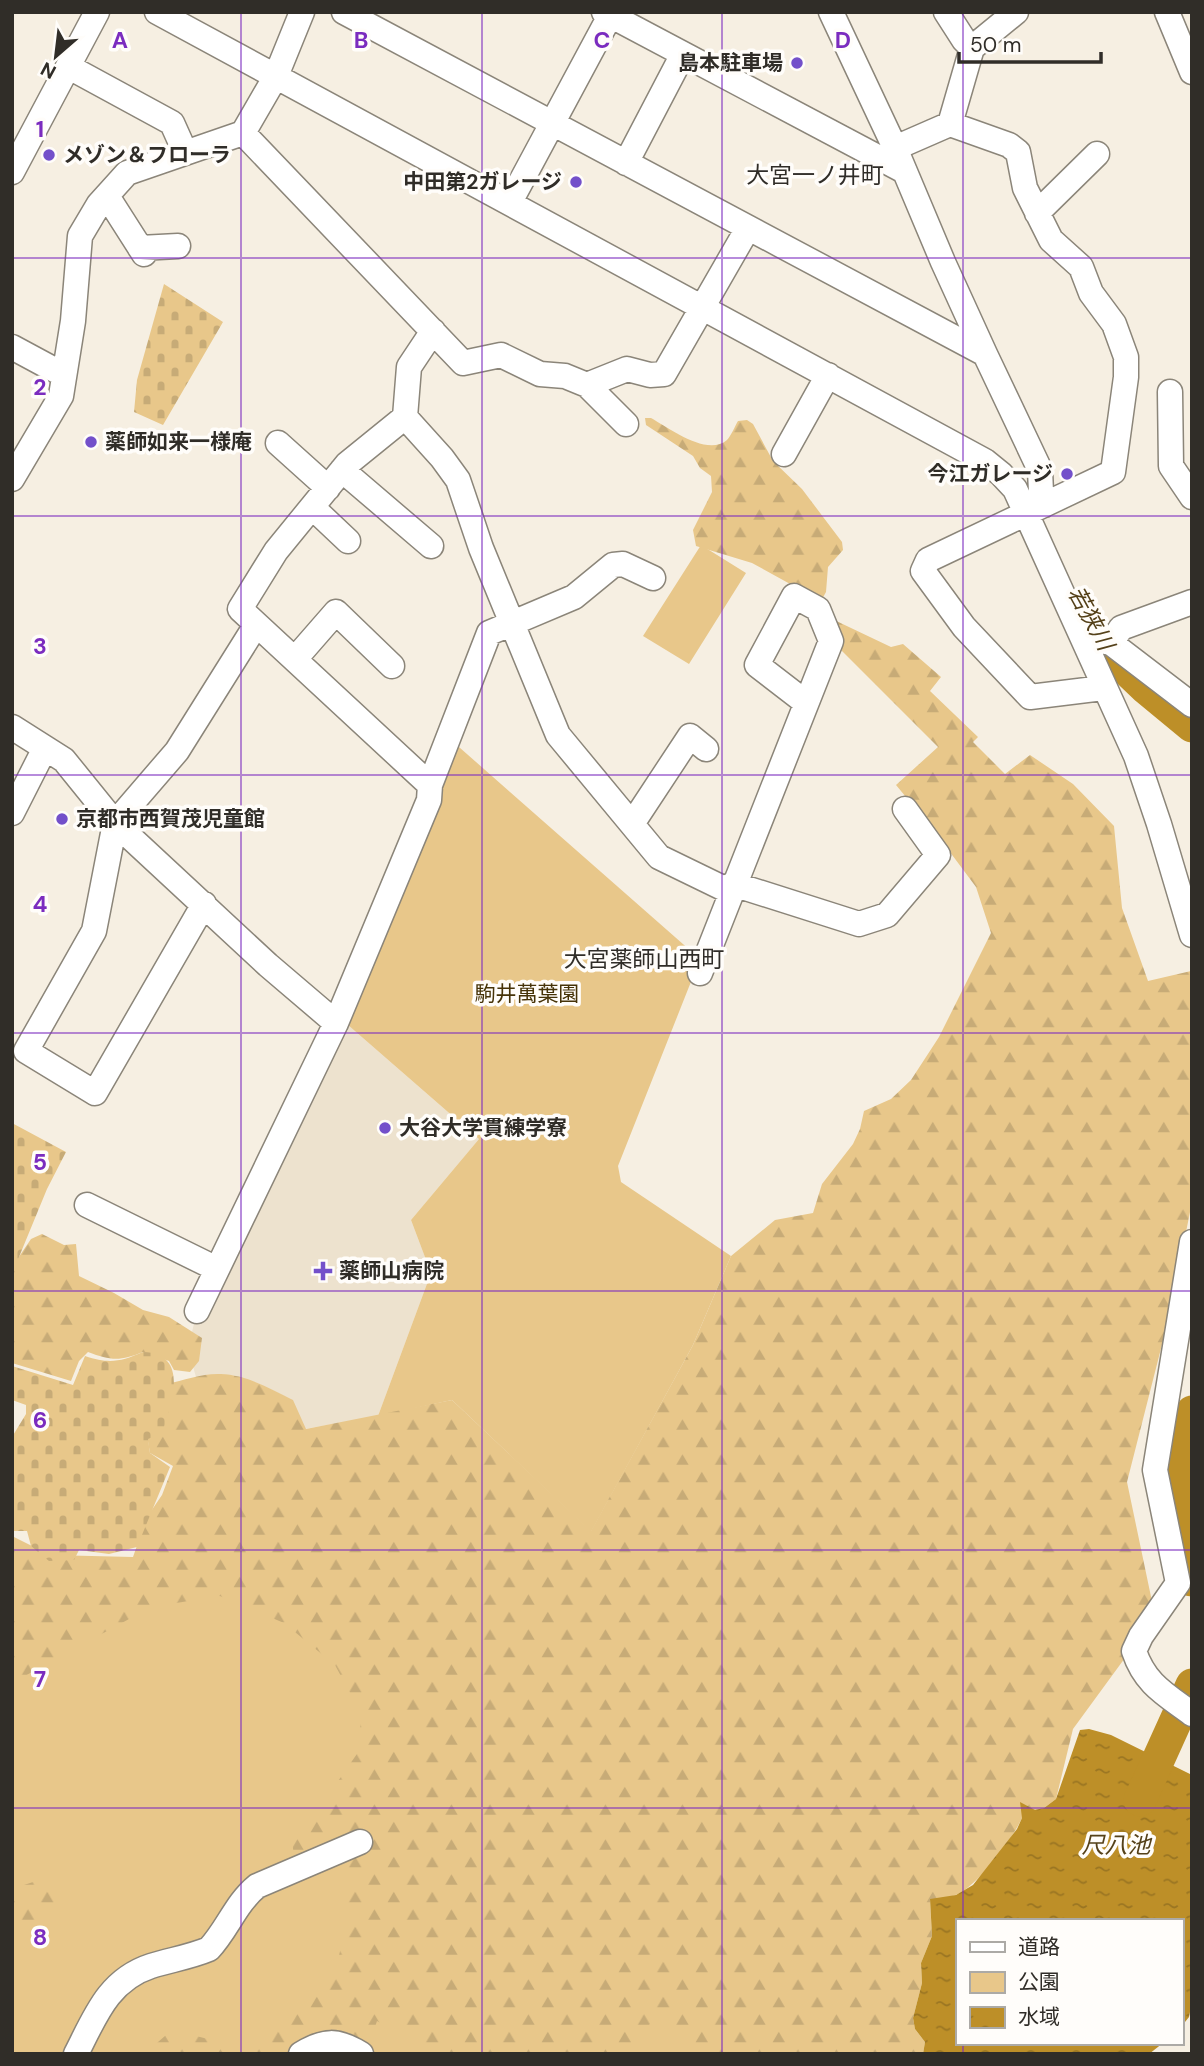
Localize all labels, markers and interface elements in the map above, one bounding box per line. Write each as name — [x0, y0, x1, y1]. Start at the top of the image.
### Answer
north arrow — [21, 21, 91, 91]
scale bar — [959, 21, 1101, 65]
text: A — [112, 25, 128, 55]
text: B — [354, 25, 368, 55]
text: C — [594, 25, 610, 55]
text: D — [835, 25, 851, 55]
text: 50 m — [970, 31, 1021, 59]
place label: 島本駐車場 — [678, 49, 783, 77]
marker: 島本駐車場 — [789, 55, 805, 71]
text: N — [36, 56, 60, 85]
text: 1 — [36, 114, 44, 144]
place label: メゾン＆フローラ — [63, 141, 231, 169]
marker: メゾン＆フローラ — [41, 147, 57, 163]
district label: 大宮一ノ井町 — [746, 160, 884, 190]
place label: 中田第2ガレージ — [403, 168, 562, 196]
marker: 中田第2ガレージ — [568, 174, 584, 190]
text: 2 — [33, 372, 47, 402]
place label: 薬師如来一様庵 — [105, 428, 252, 456]
marker: 薬師如来一様庵 — [83, 434, 99, 450]
place label: 今江ガレージ — [927, 460, 1053, 488]
marker: 今江ガレージ — [1059, 466, 1075, 482]
water label: 若狭川 — [1061, 581, 1122, 658]
text: 3 — [33, 631, 47, 661]
place label: 京都市西賀茂児童館 — [76, 805, 265, 833]
marker: 京都市西賀茂児童館 — [54, 811, 70, 827]
text: 4 — [33, 889, 48, 919]
district label: 大宮薬師山西町 — [564, 944, 725, 974]
park label: 駒井萬葉園 — [475, 980, 580, 1008]
place label: 大谷大学貫練学寮 — [399, 1114, 567, 1142]
marker: 大谷大学貫練学寮 — [377, 1120, 393, 1136]
text: 5 — [33, 1147, 47, 1177]
place label: 薬師山病院 — [339, 1257, 444, 1285]
marker: 薬師山病院 — [313, 1261, 333, 1281]
text: 6 — [33, 1405, 47, 1435]
text: 7 — [34, 1664, 46, 1694]
water label: 尺八池 — [1082, 1830, 1153, 1860]
legend — [956, 1919, 1183, 2045]
text: 8 — [33, 1922, 47, 1952]
text: 道路 — [1018, 1933, 1060, 1961]
text: 公園 — [1018, 1968, 1060, 1996]
text: 水域 — [1018, 2003, 1060, 2031]

